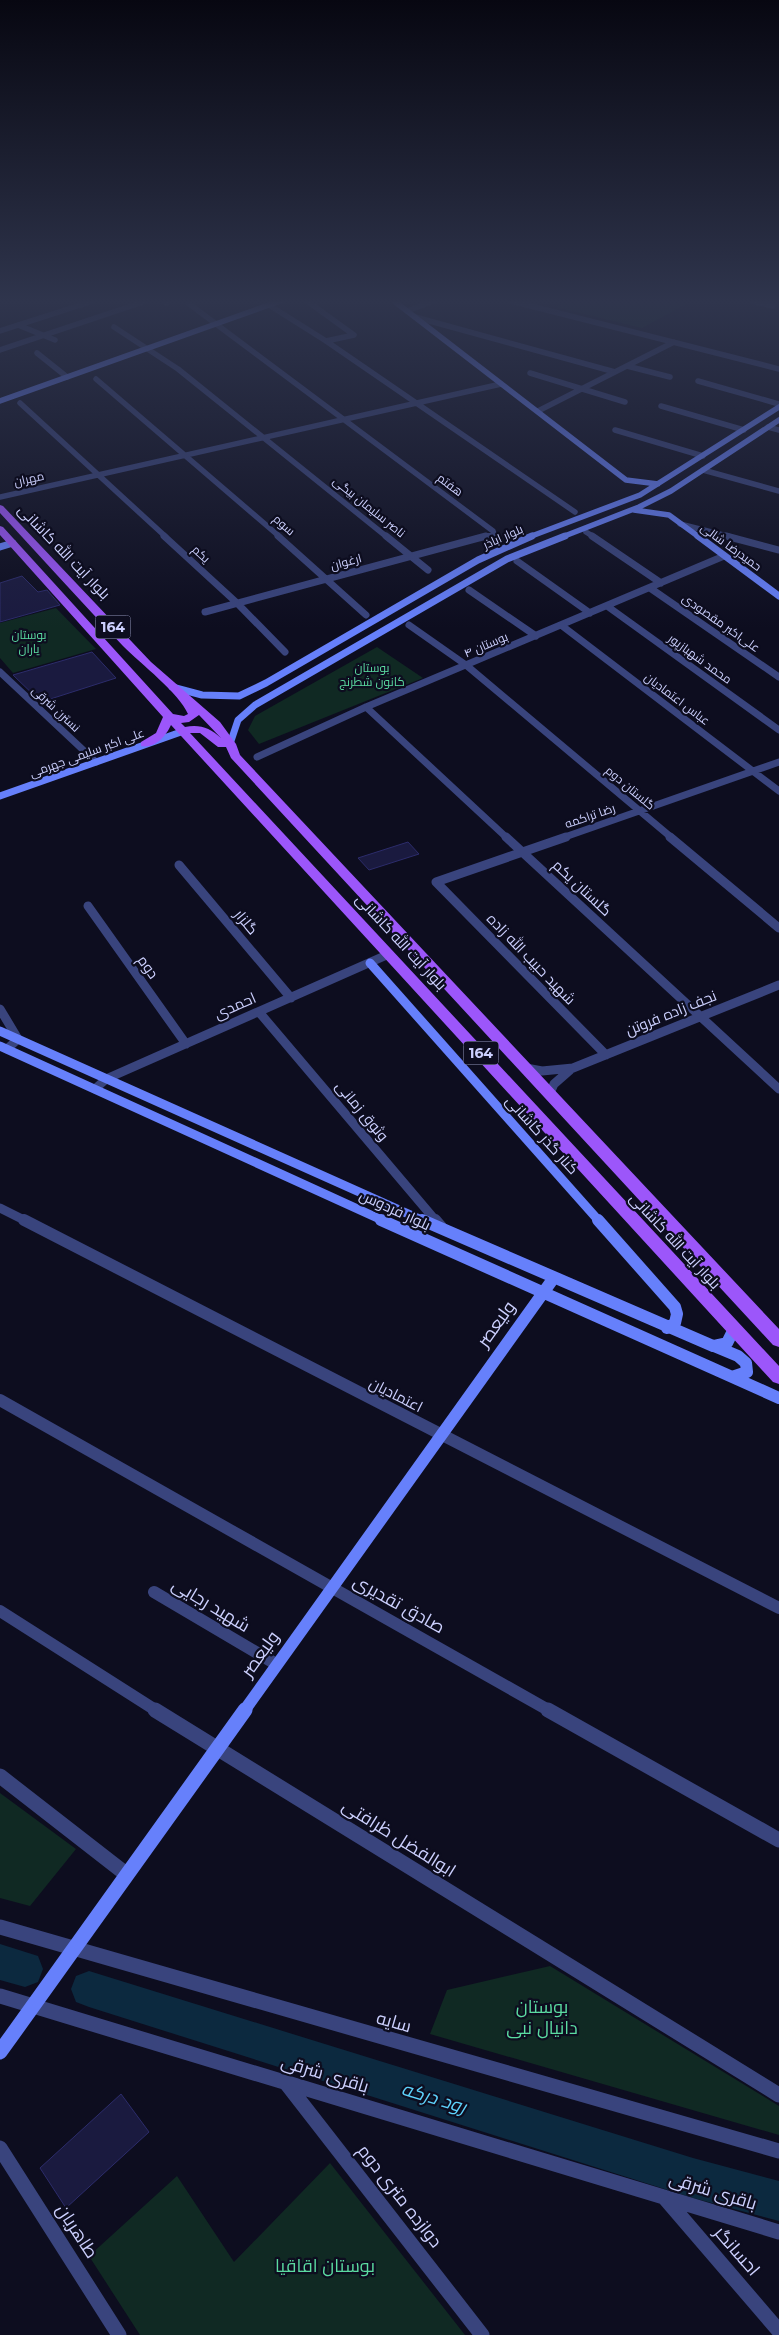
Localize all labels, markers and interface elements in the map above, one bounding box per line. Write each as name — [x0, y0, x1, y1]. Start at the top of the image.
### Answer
street label: مهران — [12, 468, 45, 489]
street label: هفتم — [434, 470, 466, 500]
street label: ناصر سلیمان بیگی — [330, 473, 408, 540]
street label: بلوار آیت الله کاشانی — [13, 500, 115, 604]
street label: سوم — [270, 511, 299, 539]
street label: حمیدرضا شالی — [698, 519, 765, 574]
street label: بلوار اباذر — [480, 521, 525, 552]
street label: یکم — [189, 542, 214, 567]
street label: ارغوان — [329, 550, 363, 573]
street label: علی‌اکبر مقصودی — [680, 590, 763, 655]
road number: 164 — [96, 616, 130, 638]
park label: بوستان یاران — [11, 627, 47, 656]
street label: بوستان ۴ — [462, 629, 510, 660]
street label: محمد شهبازپور — [664, 630, 735, 688]
park label: بوستان کانون شطرنج — [339, 660, 405, 690]
street label: عباس اعتمادیان — [642, 669, 713, 728]
street label: نسترن شرقی — [29, 682, 84, 735]
street label: علی اکبر سلیمی جهرمی — [27, 725, 146, 780]
street label: گلستان دوم — [602, 763, 658, 813]
street label: رضا تراکمه — [563, 800, 617, 831]
street label: گلستان یکم — [548, 855, 616, 921]
street label: بلوار آیت الله کاشانی — [351, 889, 451, 995]
street label: گلزار — [230, 904, 262, 938]
street label: شهید حبیب الله زاده — [482, 909, 580, 1009]
street label: دوم — [133, 951, 163, 983]
street label: نجف زاده فروتن — [622, 986, 720, 1040]
street label: احمدی — [211, 988, 259, 1024]
road number: 164 — [464, 1042, 498, 1064]
street label: وثوق زمانی — [331, 1077, 393, 1145]
street label: کنار گذر کاشانی — [501, 1091, 583, 1179]
street label: بلوار فردوس — [356, 1185, 434, 1235]
street label: بلوار آیت الله کاشانی — [625, 1188, 725, 1294]
street label: ولیعصر — [471, 1297, 520, 1352]
street label: اعتمادیان — [366, 1373, 426, 1417]
street label: صادق تقدیری — [349, 1570, 449, 1639]
street label: شهید رجایی — [168, 1573, 254, 1637]
street label: ولیعصر — [235, 1627, 284, 1682]
street label: ابوالفضل ظرافتی — [338, 1794, 460, 1882]
park label: بوستان دانیال نبی — [506, 1996, 578, 2039]
street label: سایه — [374, 2007, 414, 2037]
street label: باقری شرقی — [278, 2050, 372, 2098]
water label: رود درکه — [399, 2077, 471, 2119]
street label: دوازده متری دوم — [352, 2140, 447, 2253]
street label: باقری شرقی — [666, 2167, 760, 2215]
street label: طاهریان — [51, 2200, 103, 2262]
street label: احسانگر — [709, 2221, 765, 2280]
park label: بوستان اقاقیا — [275, 2255, 375, 2277]

